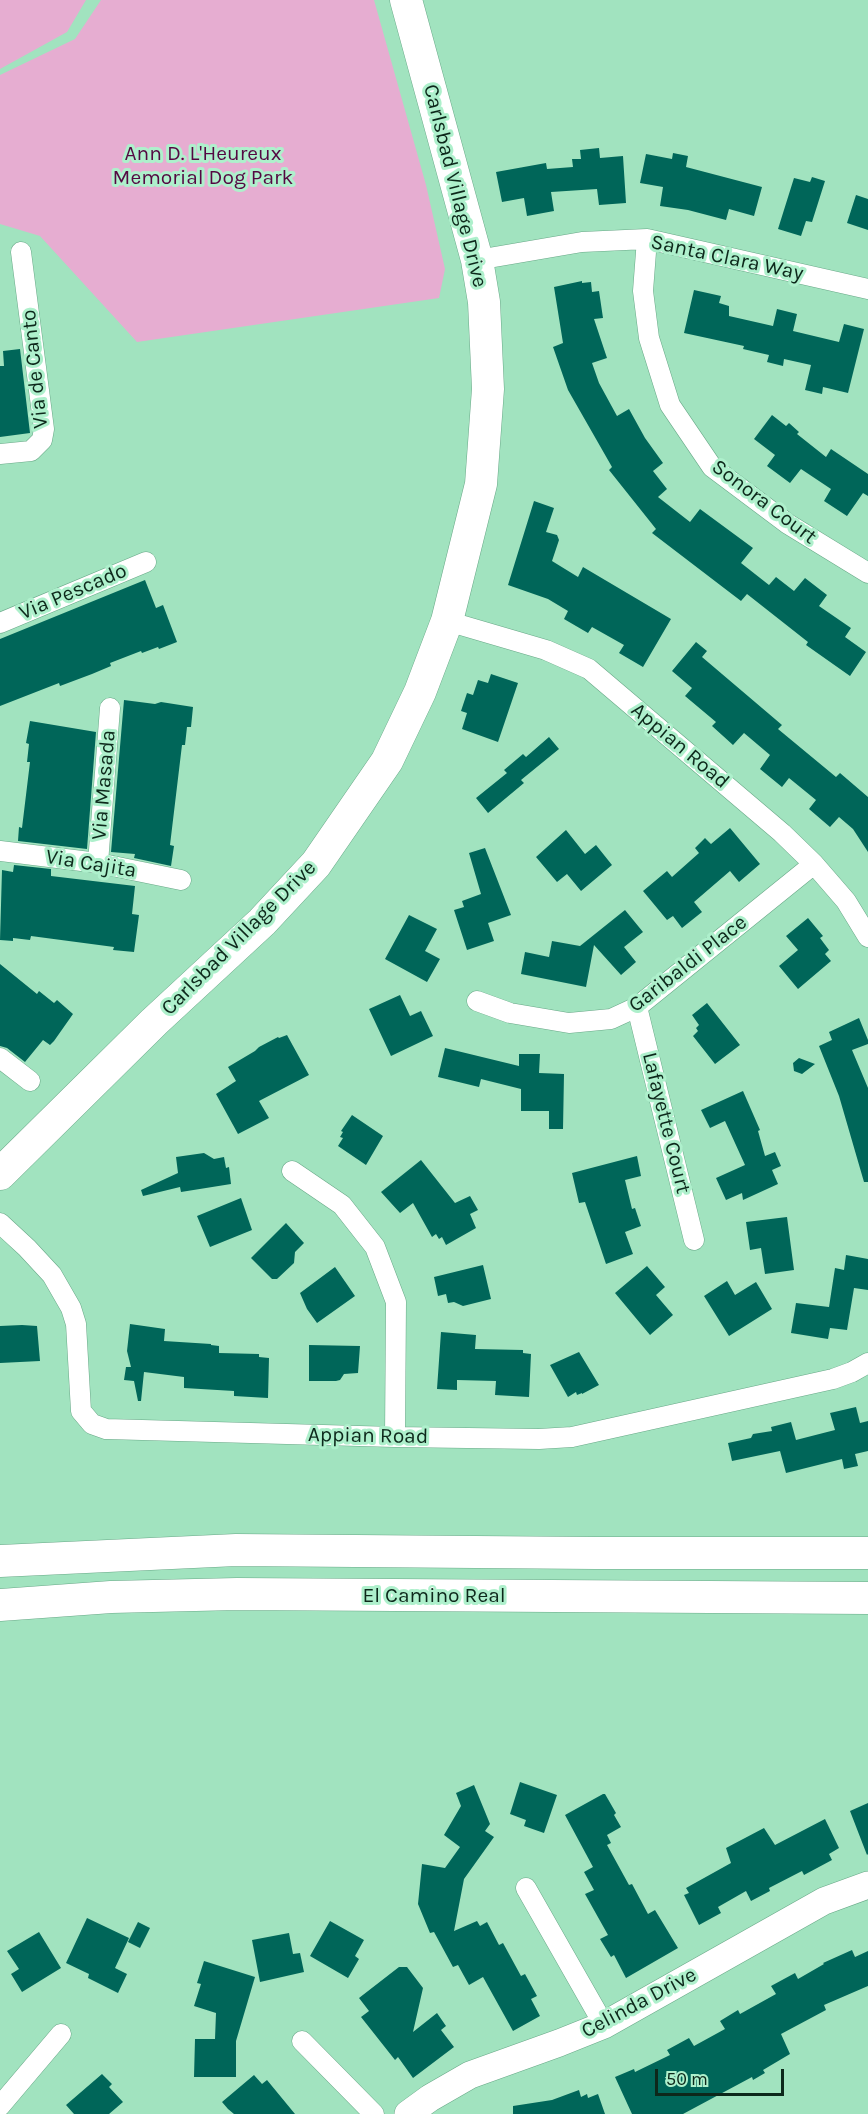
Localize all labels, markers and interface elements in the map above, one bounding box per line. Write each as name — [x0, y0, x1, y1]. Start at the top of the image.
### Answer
street label: Carlsbad Village Drive — [418, 82, 492, 290]
park label: Ann D. L'Heureux Memorial Dog Park — [113, 141, 293, 191]
street label: Santa Clara Way — [648, 230, 806, 286]
street label: Via de Canto — [16, 308, 54, 430]
street label: Sonora Court — [706, 454, 822, 550]
street label: Via Pescado — [15, 558, 131, 626]
street label: Appian Road — [626, 698, 734, 794]
street label: Via Masada — [87, 729, 121, 841]
street label: Via Cajita — [44, 844, 138, 884]
street label: Carlsbad Village Drive — [156, 855, 322, 1021]
street label: Garibaldi Place — [624, 910, 752, 1018]
street label: Lafayette Court — [636, 1050, 696, 1196]
street label: Appian Road — [308, 1422, 428, 1450]
street label: El Camino Real — [362, 1583, 506, 1609]
street label: Celinda Drive — [577, 1962, 701, 2044]
scale bar — [658, 2057, 787, 2095]
text: 50 m — [666, 2068, 708, 2090]

